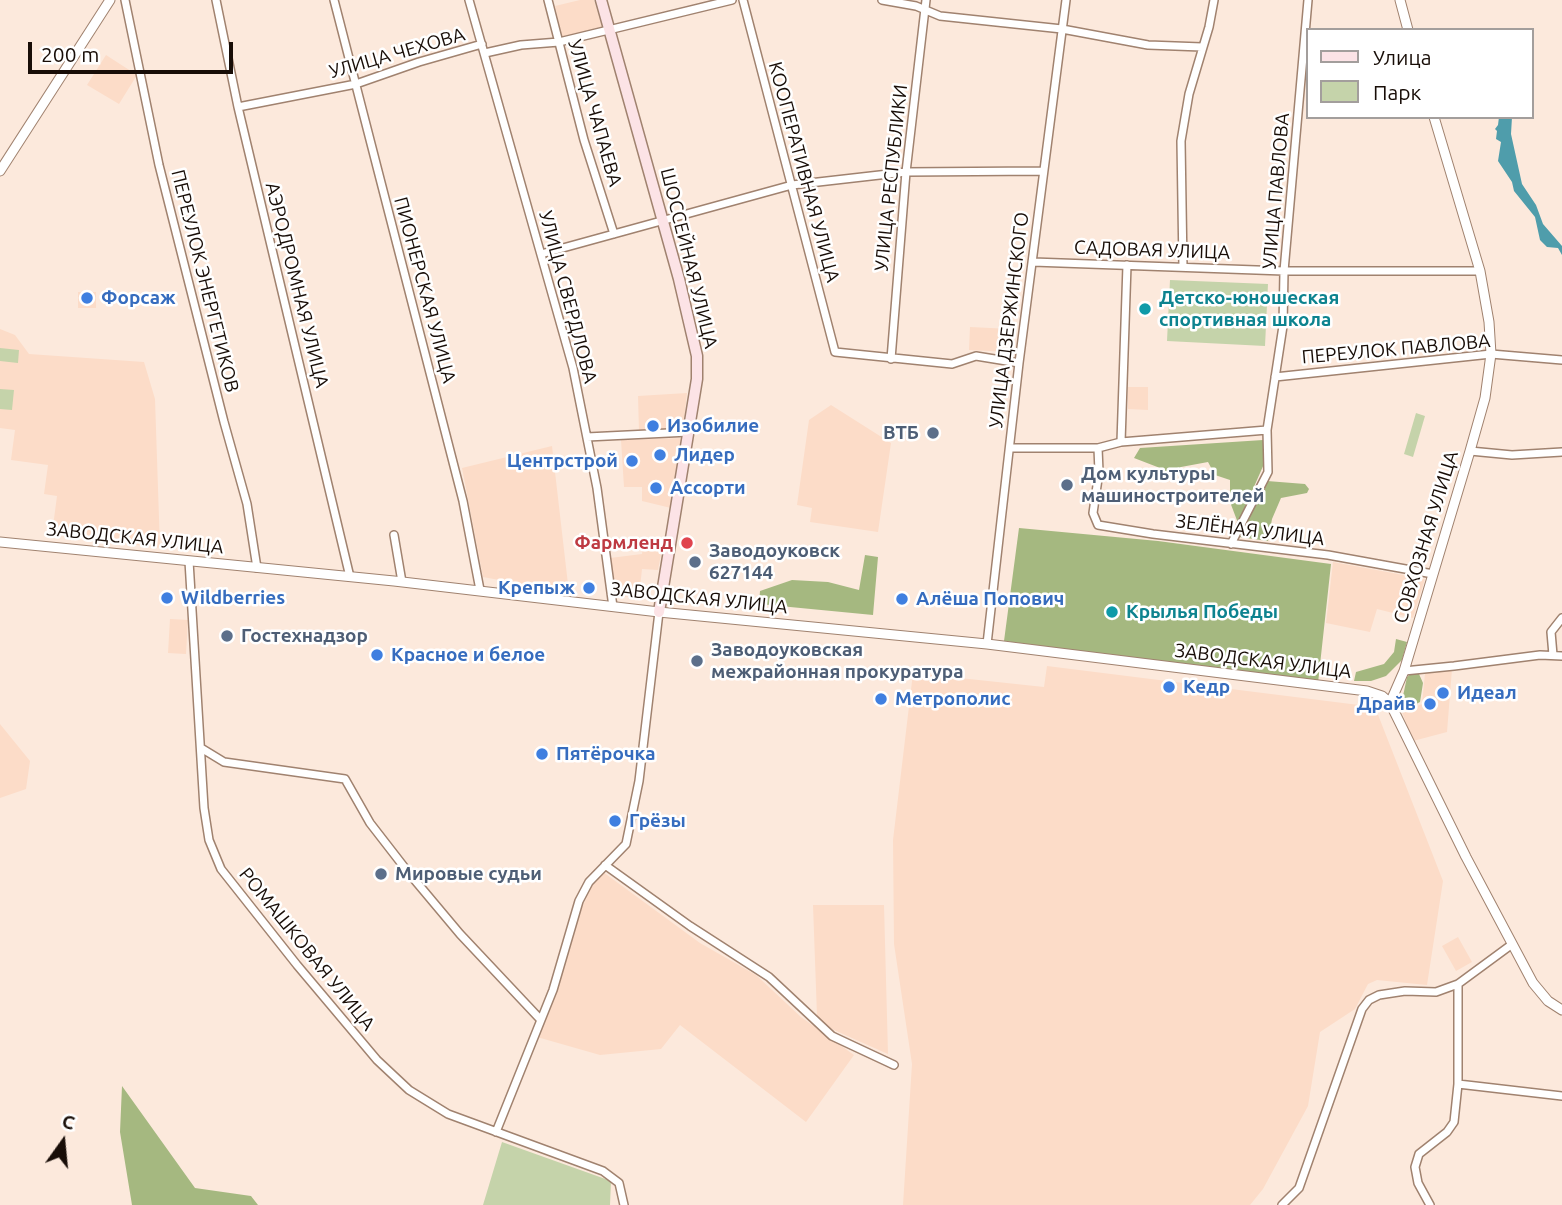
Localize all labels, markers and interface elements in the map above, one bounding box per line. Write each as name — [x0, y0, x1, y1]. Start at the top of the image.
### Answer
street label: УЛИЦА ЧЕХОВА — [327, 23, 467, 83]
scale bar — [32, 28, 236, 72]
legend — [1306, 28, 1534, 119]
street label: УЛИЦА ЧАПАЕВА — [563, 37, 627, 189]
text: 200 m — [41, 42, 99, 66]
text: Улица — [1373, 45, 1431, 69]
street label: КООПЕРАТИВНАЯ УЛИЦА — [764, 59, 844, 285]
text: Парк — [1373, 80, 1421, 104]
street label: УЛИЦА РЕСПУБЛИКИ — [870, 83, 912, 273]
street label: УЛИЦА ПАВЛОВА — [1258, 112, 1294, 270]
street label: ШОССЕЙНАЯ УЛИЦА — [656, 165, 722, 351]
street label: ПЕРЕУЛОК ЭНЕРГЕТИКОВ — [166, 167, 244, 395]
street label: АЭРОДРОМНАЯ УЛИЦА — [260, 180, 334, 390]
street label: ПИОНЕРСКАЯ УЛИЦА — [389, 194, 461, 386]
street label: УЛИЦА СВЕРДЛОВА — [534, 208, 602, 386]
street label: УЛИЦА ДЗЕРЖИНСКОГО — [984, 211, 1034, 429]
street label: САДОВАЯ УЛИЦА — [1074, 236, 1230, 264]
place label: Форсаж — [101, 287, 176, 309]
place label: Детско-юношеская спортивная школа — [1159, 287, 1339, 331]
marker: Форсаж — [79, 290, 95, 306]
marker: Детско-юношеская спортивная школа — [1137, 301, 1153, 317]
street label: ПЕРЕУЛОК ПАВЛОВА — [1301, 329, 1491, 369]
place label: Изобилие — [667, 415, 759, 437]
marker: Изобилие — [645, 418, 661, 434]
place label: ВТБ — [883, 422, 919, 444]
marker: ВТБ — [925, 425, 941, 441]
place label: Лидер — [674, 444, 735, 466]
marker: Лидер — [652, 447, 668, 463]
street label: СОВХОЗНАЯ УЛИЦА — [1389, 448, 1463, 626]
place label: Центрстрой — [507, 450, 618, 472]
marker: Центрстрой — [624, 453, 640, 469]
place label: Дом культуры машиностроителей — [1081, 463, 1264, 507]
place label: Ассорти — [670, 477, 746, 499]
marker: Дом культуры машиностроителей — [1059, 477, 1075, 493]
marker: Ассорти — [648, 480, 664, 496]
street label: ЗЕЛЁНАЯ УЛИЦА — [1174, 510, 1326, 550]
street label: ЗАВОДСКАЯ УЛИЦА — [45, 517, 225, 559]
place label: Фармленд — [574, 532, 673, 554]
marker: Фармленд — [679, 535, 695, 551]
place label: Заводоуковск 627144 — [709, 540, 840, 584]
marker: Заводоуковск 627144 — [687, 554, 703, 570]
place label: Крепыж — [498, 577, 575, 599]
street label: ЗАВОДСКАЯ УЛИЦА — [609, 577, 789, 619]
marker: Крепыж — [581, 580, 597, 596]
place label: Wildberries — [181, 587, 285, 609]
place label: Алёша Попович — [916, 588, 1064, 610]
marker: Wildberries — [159, 590, 175, 606]
marker: Алёша Попович — [894, 591, 910, 607]
place label: Крылья Победы — [1126, 601, 1278, 623]
marker: Крылья Победы — [1104, 604, 1120, 620]
place label: Гостехнадзор — [241, 625, 368, 647]
marker: Гостехнадзор — [219, 628, 235, 644]
place label: Заводоуковская межрайонная прокуратура — [711, 639, 963, 683]
street label: ЗАВОДСКАЯ УЛИЦА — [1173, 639, 1353, 683]
place label: Красное и белое — [391, 644, 545, 666]
marker: Красное и белое — [369, 647, 385, 663]
marker: Заводоуковская межрайонная прокуратура — [689, 653, 705, 669]
place label: Кедр — [1183, 676, 1230, 698]
marker: Кедр — [1161, 679, 1177, 695]
place label: Идеал — [1457, 682, 1517, 704]
marker: Идеал — [1435, 685, 1451, 701]
place label: Метрополис — [895, 688, 1011, 710]
marker: Метрополис — [873, 691, 889, 707]
place label: Драйв — [1356, 693, 1416, 715]
marker: Драйв — [1422, 696, 1438, 712]
place label: Пятёрочка — [556, 743, 655, 765]
marker: Пятёрочка — [534, 746, 550, 762]
place label: Грёзы — [629, 810, 686, 832]
marker: Грёзы — [607, 813, 623, 829]
street label: РОМАШКОВАЯ УЛИЦА — [234, 863, 380, 1035]
place label: Мировые судьи — [395, 863, 542, 885]
marker: Мировые судьи — [373, 866, 389, 882]
north arrow — [28, 1107, 98, 1177]
text: С — [60, 1110, 77, 1134]

